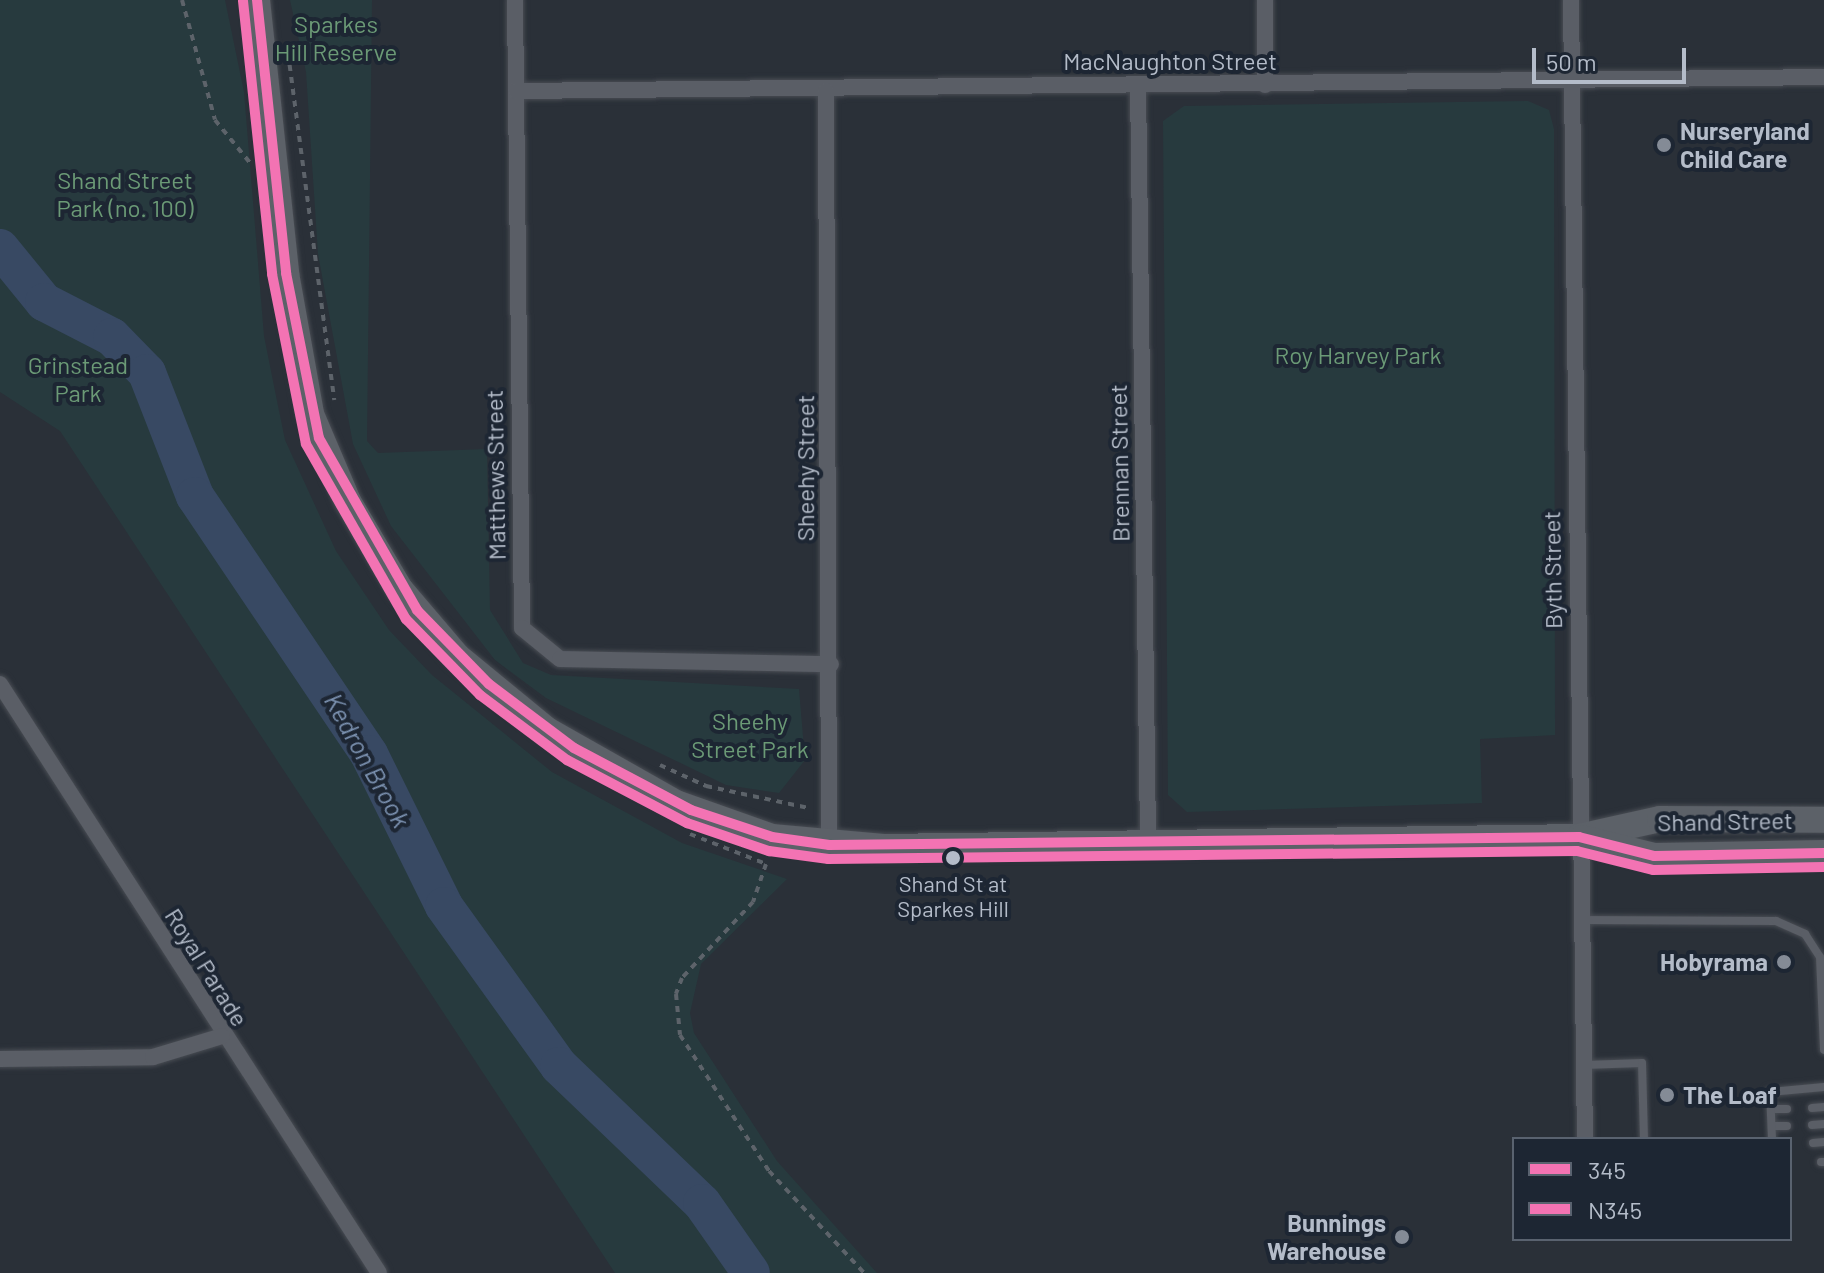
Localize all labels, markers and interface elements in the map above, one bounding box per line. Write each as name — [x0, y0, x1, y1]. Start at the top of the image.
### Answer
park label: Sparkes Hill Reserve — [275, 10, 397, 66]
scale bar — [1536, 32, 1690, 82]
street label: MacNaughton Street — [1063, 47, 1277, 75]
text: 50 m — [1546, 47, 1597, 76]
place label: Nurseryland Child Care — [1680, 117, 1810, 173]
marker: Nurseryland Child Care — [1655, 136, 1673, 154]
park label: Shand Street Park (no. 100) — [56, 166, 194, 222]
park label: Roy Harvey Park — [1275, 341, 1441, 369]
park label: Grinstead Park — [28, 351, 128, 407]
street label: Brennan Street — [1103, 384, 1135, 542]
street label: Matthews Street — [479, 390, 511, 560]
street label: Sheehy Street — [791, 395, 819, 541]
street label: Byth Street — [1537, 511, 1567, 629]
water label: Kedron Brook — [318, 687, 418, 833]
park label: Sheehy Street Park — [691, 707, 809, 763]
street label: Shand Street — [1657, 805, 1793, 837]
marker: Shand St at Sparkes Hill — [945, 850, 961, 866]
place label: Shand St at Sparkes Hill — [897, 870, 1009, 922]
street label: Royal Parade — [159, 903, 255, 1031]
place label: Hobyrama — [1660, 948, 1768, 976]
marker: Hobyrama — [1775, 953, 1793, 971]
place label: The Loaf — [1683, 1081, 1777, 1109]
marker: The Loaf — [1658, 1086, 1676, 1104]
legend — [1512, 1137, 1792, 1241]
text: 345 — [1588, 1155, 1626, 1184]
text: N345 — [1588, 1195, 1642, 1224]
place label: Bunnings Warehouse — [1267, 1209, 1386, 1265]
marker: Bunnings Warehouse — [1393, 1228, 1411, 1246]

